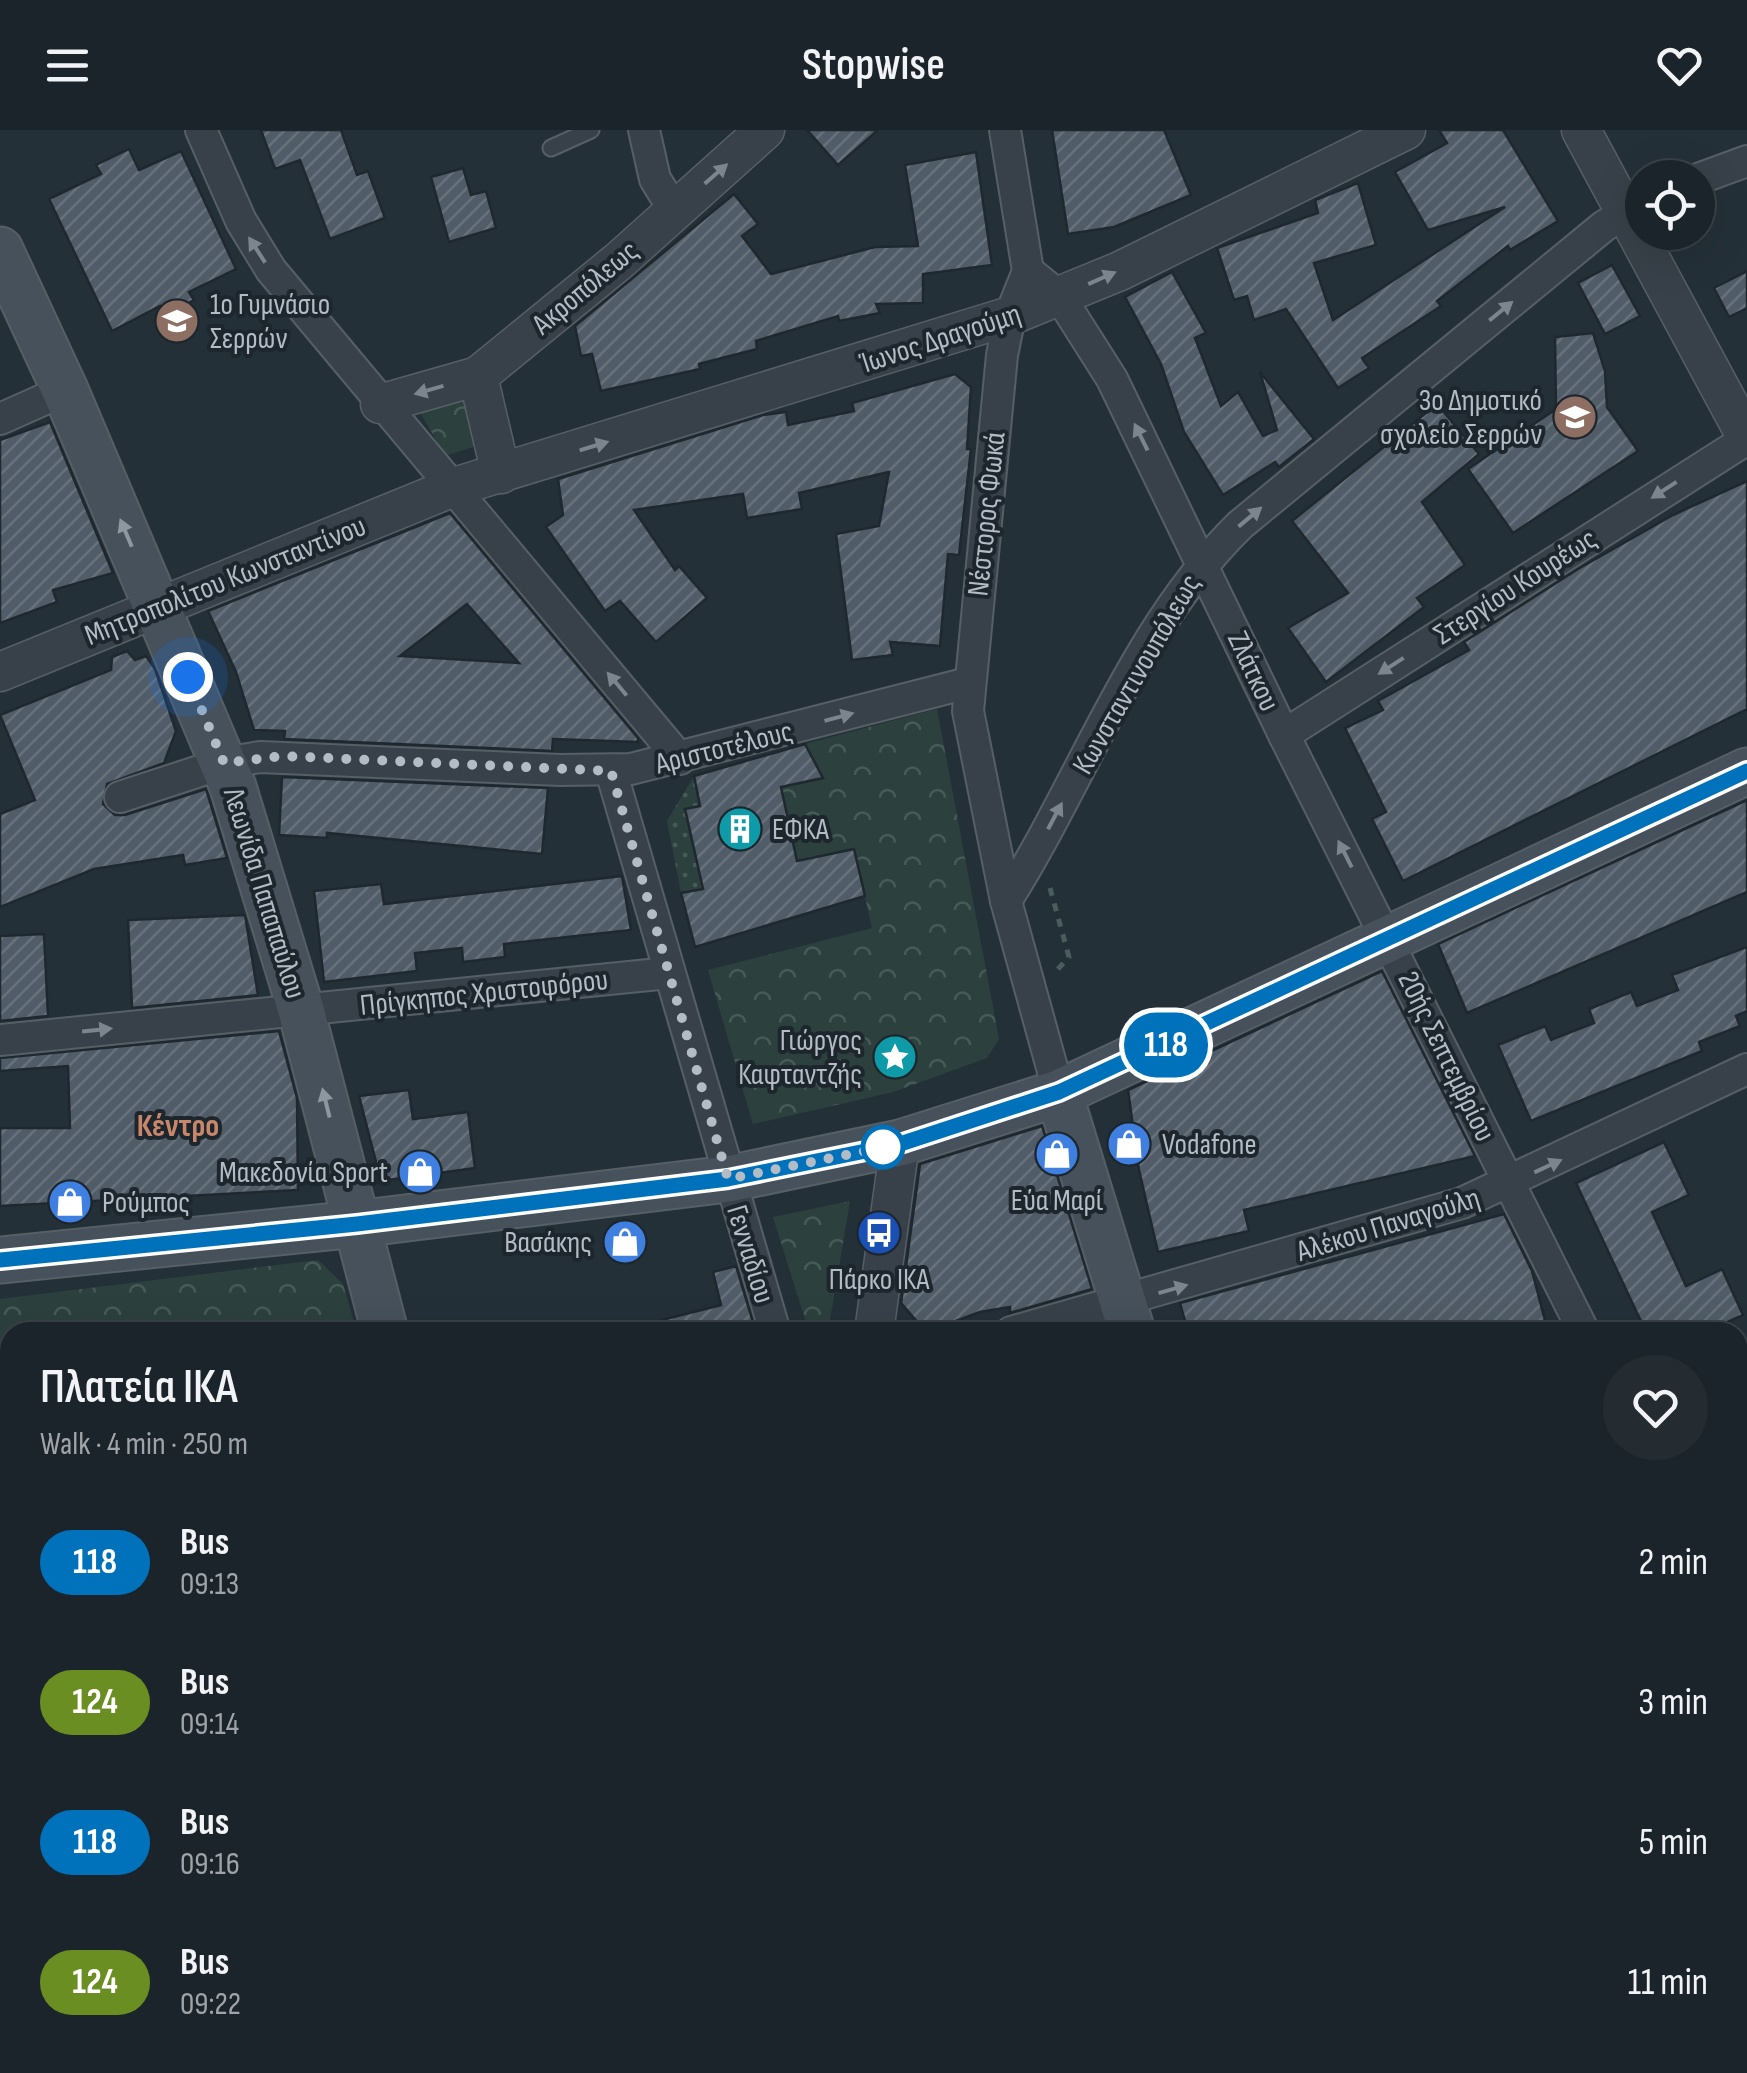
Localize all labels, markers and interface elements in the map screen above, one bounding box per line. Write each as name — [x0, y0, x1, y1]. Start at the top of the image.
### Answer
icon: menu — [40, 38, 95, 93]
text: Stopwise — [802, 38, 945, 93]
icon: heart — [1652, 38, 1707, 93]
map controls — [1625, 160, 1715, 250]
button: locate — [1625, 160, 1715, 250]
one-way arrow — [703, 163, 728, 185]
street label: Ακροπόλεως — [524, 233, 646, 343]
one-way arrow — [249, 236, 267, 263]
one-way arrow — [1087, 270, 1117, 286]
place label: 1ο Γυμνάσιο Σερρών — [210, 287, 330, 357]
street label: Ίωνος Δραγούμη — [854, 296, 1025, 382]
school or university icon: 1ο Γυμνάσιο Σερρών — [154, 298, 200, 344]
one-way arrow — [1488, 300, 1513, 322]
one-way arrow — [413, 383, 444, 399]
place label: 3ο Δημοτικό σχολείο Σερρών — [1380, 383, 1542, 453]
school or university icon: 3ο Δημοτικό σχολείο Σερρών — [1552, 394, 1598, 440]
one-way arrow — [1133, 422, 1150, 451]
street label: Νέστορος Φωκά — [960, 430, 1014, 598]
one-way arrow — [579, 438, 610, 453]
one-way arrow — [1650, 480, 1677, 498]
one-way arrow — [1237, 506, 1262, 528]
street label: Μητροπολίτου Κωνσταντίνου — [80, 508, 371, 654]
one-way arrow — [117, 518, 133, 548]
street label: Στεργίου Κουρέως — [1427, 521, 1604, 653]
street label: Κωνσταντινουπόλεως — [1065, 568, 1209, 781]
street label: Ζλάτκου — [1219, 626, 1287, 717]
your location — [163, 652, 213, 702]
one-way arrow — [1377, 657, 1405, 675]
one-way arrow — [607, 672, 628, 697]
one-way arrow — [824, 709, 855, 725]
street label: Αριστοτέλους — [651, 714, 797, 783]
street label: Λεωνίδα Παπαπαύλου — [215, 783, 313, 1003]
one-way arrow — [1046, 802, 1063, 831]
building icon: ΕΦΚΑ — [717, 806, 763, 852]
place label: ΕΦΚΑ — [772, 812, 829, 848]
one-way arrow — [1337, 840, 1354, 869]
street label: Πρίγκηπος Χριστοφόρου — [358, 962, 610, 1024]
street label: 20ής Σεπτεμβρίου — [1389, 966, 1503, 1147]
line badge: 118 — [1108, 1012, 1224, 1078]
one-way arrow — [82, 1022, 113, 1038]
place label: Γιώργος Καφταντζής — [738, 1023, 862, 1093]
text: 118 — [1144, 1024, 1188, 1067]
place icon: Γιώργος Καφταντζής — [872, 1034, 918, 1080]
one-way arrow — [317, 1087, 333, 1118]
district label: Κέντρο — [137, 1107, 219, 1146]
shop icon: Vodafone — [1106, 1121, 1152, 1167]
unlabelled marker — [862, 1126, 904, 1168]
place label: Vodafone — [1162, 1127, 1256, 1163]
shop icon: Εύα Μαρί — [1034, 1131, 1080, 1177]
shop icon: Μακεδονία Sport — [397, 1149, 443, 1195]
place label: Μακεδονία Sport — [219, 1155, 388, 1191]
one-way arrow — [1533, 1158, 1563, 1174]
shop icon: Ρούμπος — [47, 1179, 93, 1225]
street label: Αλέκου Παναγούλη — [1291, 1180, 1484, 1270]
place label: Εύα Μαρί — [1011, 1183, 1104, 1219]
place label: Ρούμπος — [102, 1185, 190, 1221]
street label: Γενναδίου — [718, 1201, 782, 1308]
bus stop icon: Πάρκο ΙΚΑ — [856, 1210, 902, 1256]
shop icon: Βασάκης — [602, 1219, 648, 1265]
place label: Βασάκης — [504, 1225, 592, 1261]
place label: Πάρκο ΙΚΑ — [829, 1262, 929, 1298]
one-way arrow — [1158, 1281, 1189, 1296]
button: heart — [1603, 1355, 1708, 1460]
text: Πλατεία ΙΚΑ — [40, 1359, 238, 1416]
text: Walk · 4 min · 250 m — [40, 1425, 248, 1464]
text: Bus — [180, 1520, 229, 1565]
text: 2 min — [1639, 1540, 1708, 1585]
text: 118 — [73, 1541, 117, 1584]
text: 09:13 — [180, 1565, 239, 1604]
text: Bus — [180, 1660, 229, 1705]
text: 3 min — [1638, 1680, 1708, 1725]
text: 124 — [72, 1681, 118, 1724]
text: 09:14 — [180, 1705, 239, 1744]
text: Bus — [180, 1800, 229, 1845]
text: 5 min — [1639, 1820, 1708, 1865]
text: 118 — [73, 1821, 117, 1864]
text: 09:16 — [180, 1845, 240, 1884]
text: Bus — [180, 1940, 229, 1985]
text: 11 min — [1628, 1960, 1708, 2005]
text: 124 — [72, 1961, 118, 2004]
text: 09:22 — [180, 1985, 241, 2024]

